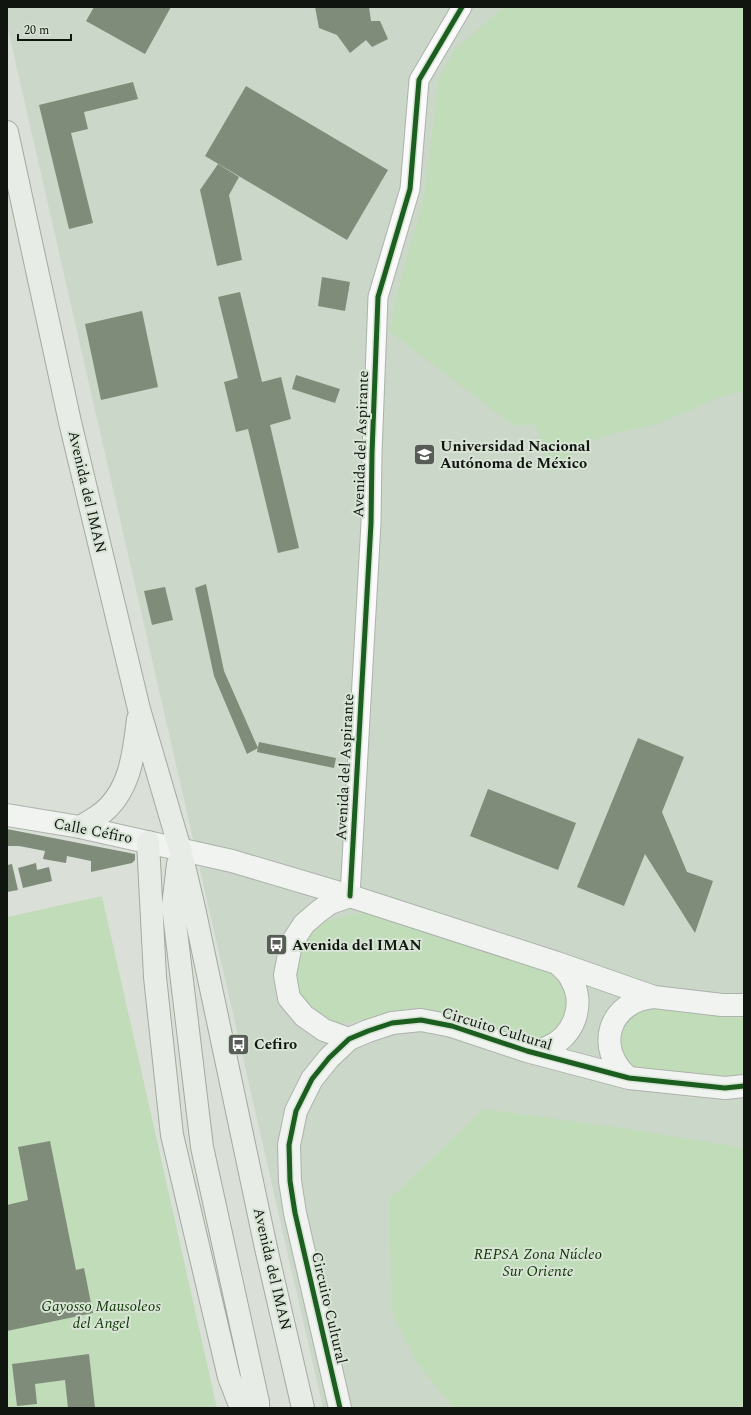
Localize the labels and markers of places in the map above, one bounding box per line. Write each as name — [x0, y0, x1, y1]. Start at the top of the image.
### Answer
place label: Universidad Nacional Autónoma de México — [440, 435, 591, 475]
school or university icon: Universidad Nacional Autónoma de México — [411, 442, 437, 468]
bus stop icon: Avenida del IMAN — [264, 932, 290, 958]
place label: Avenida del IMAN — [292, 934, 422, 957]
bus stop icon: Cefiro — [226, 1031, 252, 1057]
place label: Cefiro — [254, 1033, 297, 1056]

